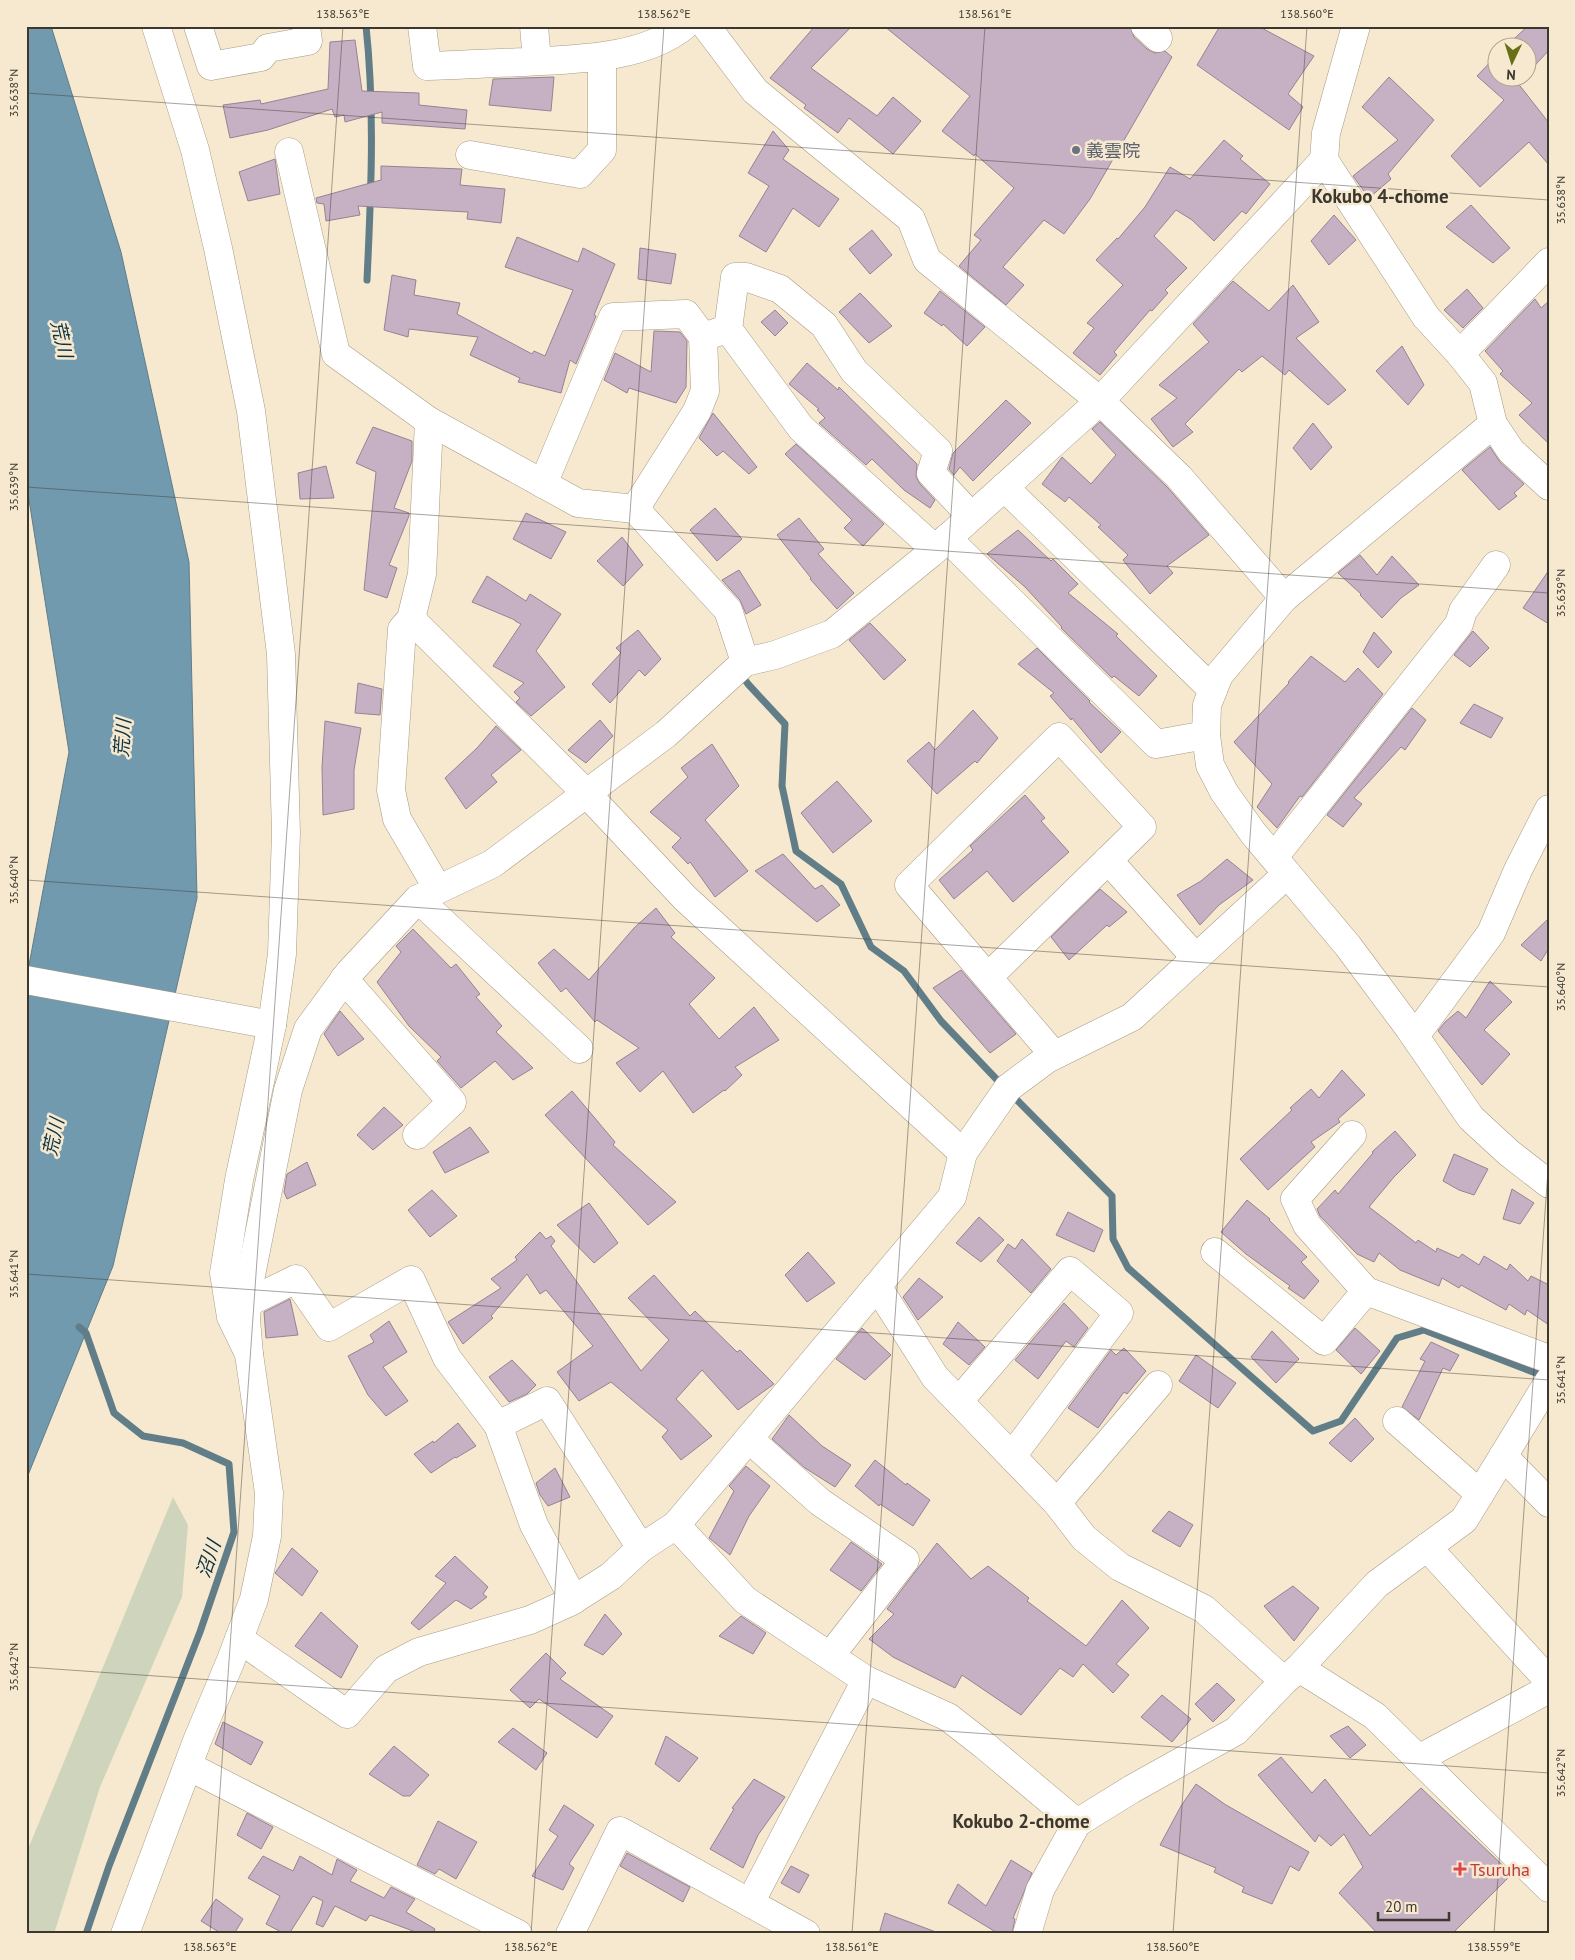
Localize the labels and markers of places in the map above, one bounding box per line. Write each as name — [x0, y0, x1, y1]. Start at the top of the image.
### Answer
place label: 義雲院 — [1086, 139, 1140, 162]
marker: 義雲院 — [1070, 144, 1082, 156]
place label: Tsuruha — [1470, 1858, 1530, 1881]
marker: Tsuruha — [1454, 1863, 1466, 1875]

